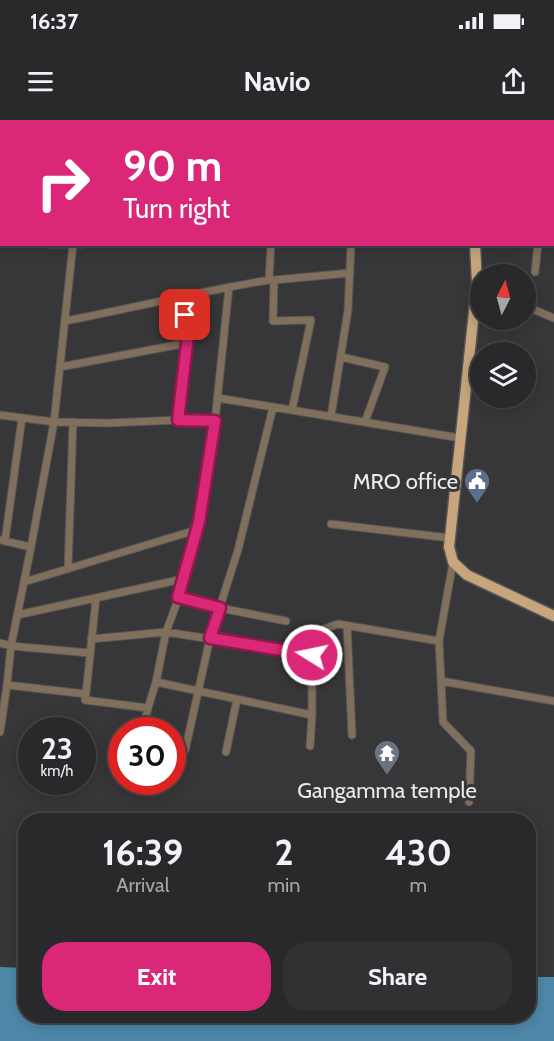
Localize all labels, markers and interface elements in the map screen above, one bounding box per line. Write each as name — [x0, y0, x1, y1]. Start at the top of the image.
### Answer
text: 16:37 — [30, 8, 78, 35]
icon: menu — [24, 65, 57, 98]
text: Navio — [243, 65, 311, 98]
icon: share — [497, 65, 530, 98]
text: 90 m — [123, 140, 222, 192]
icon: right — [24, 144, 102, 222]
text: Turn right — [123, 192, 230, 225]
north arrow — [470, 264, 536, 330]
map controls — [470, 264, 536, 408]
pin — [159, 289, 210, 340]
icon: arrive — [168, 298, 201, 331]
button: layers — [470, 342, 536, 408]
public building icon: MRO office — [462, 466, 492, 504]
place label: MRO office — [353, 468, 458, 495]
position arrow — [280, 623, 344, 687]
speed limit sign: 30 — [108, 717, 186, 795]
text: 23 — [41, 730, 73, 767]
temple icon: Gangamma temple — [372, 738, 402, 776]
text: km/h — [41, 762, 73, 780]
place label: Gangamma temple — [297, 777, 477, 804]
text: 16:39 — [102, 830, 183, 874]
text: 2 — [274, 830, 294, 874]
text: 430 — [385, 830, 452, 874]
text: Arrival — [116, 873, 169, 897]
text: min — [268, 873, 300, 897]
text: m — [409, 873, 427, 897]
button: Exit — [42, 942, 271, 1011]
button: Share — [283, 942, 512, 1011]

